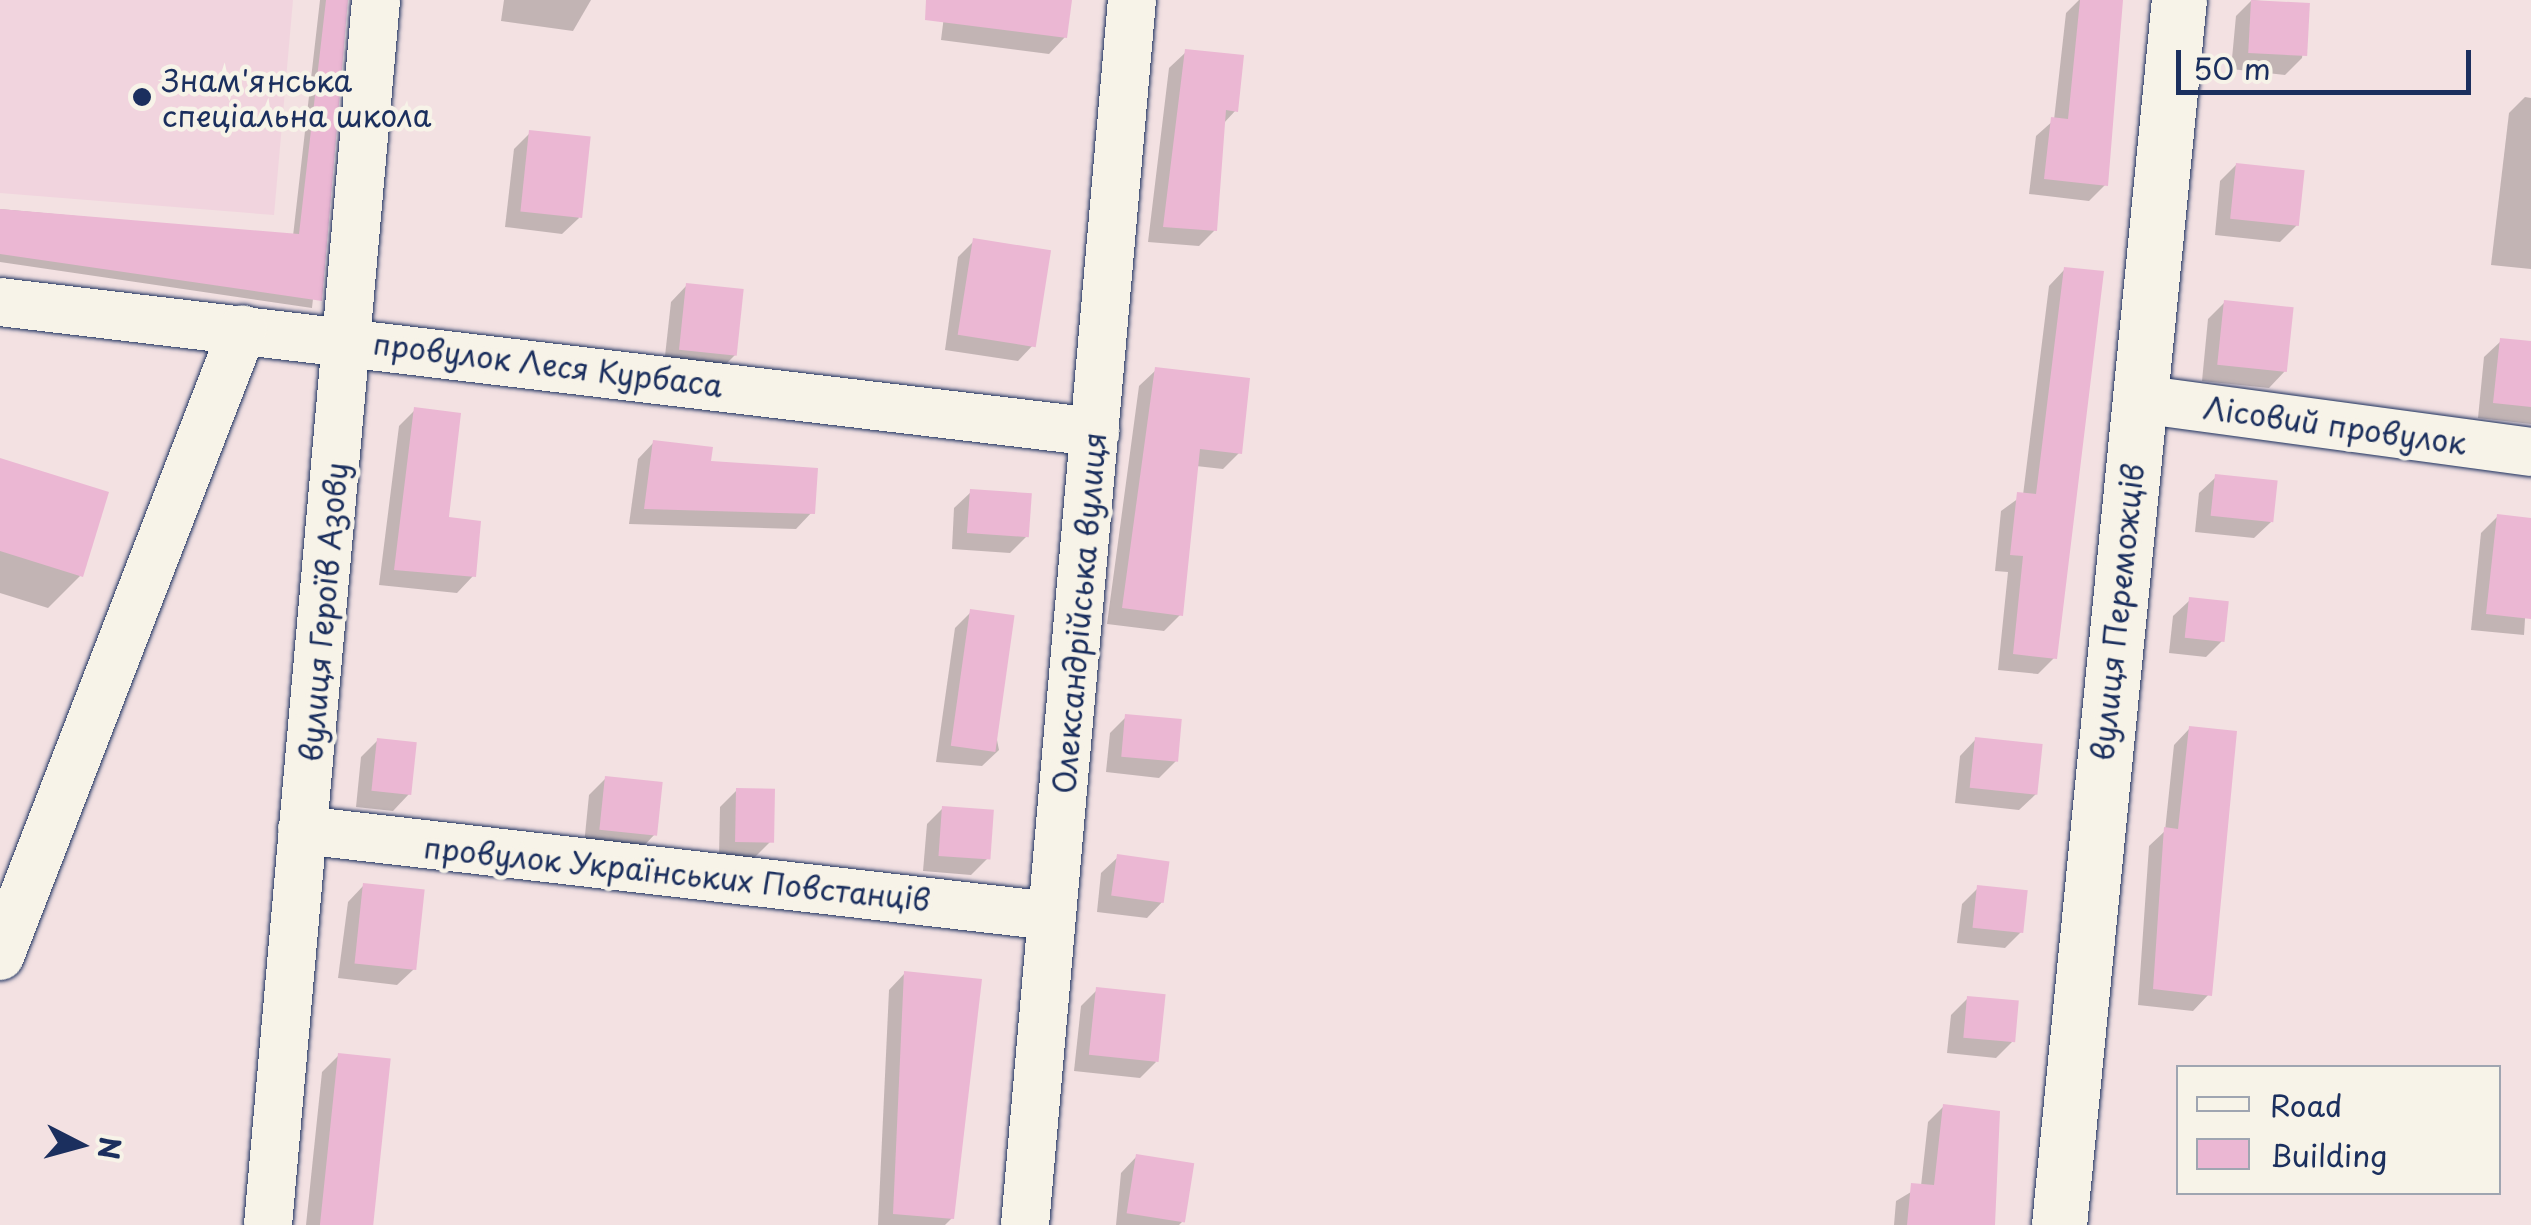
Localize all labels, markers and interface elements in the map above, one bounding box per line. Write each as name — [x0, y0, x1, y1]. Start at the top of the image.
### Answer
scale bar — [2181, 30, 2476, 92]
text: 50 m — [2193, 45, 2271, 90]
place label: Знам'янська спеціальна школа — [162, 62, 432, 132]
marker: Знам'янська спеціальна школа — [131, 86, 153, 108]
street label: провулок Леся Курбаса — [370, 325, 726, 403]
street label: Лісовий провулок — [2202, 389, 2468, 461]
street label: Олександрійська вулиця — [1045, 430, 1113, 796]
street label: вулиця Героїв Азову — [292, 461, 354, 763]
street label: вулиця Переможців — [2083, 461, 2151, 763]
street label: провулок Українських Повстанців — [421, 828, 933, 918]
legend — [2176, 1065, 2501, 1195]
text: Road — [2270, 1082, 2343, 1127]
north arrow — [30, 1095, 130, 1195]
text: Building — [2270, 1132, 2387, 1177]
text: N — [88, 1135, 133, 1161]

